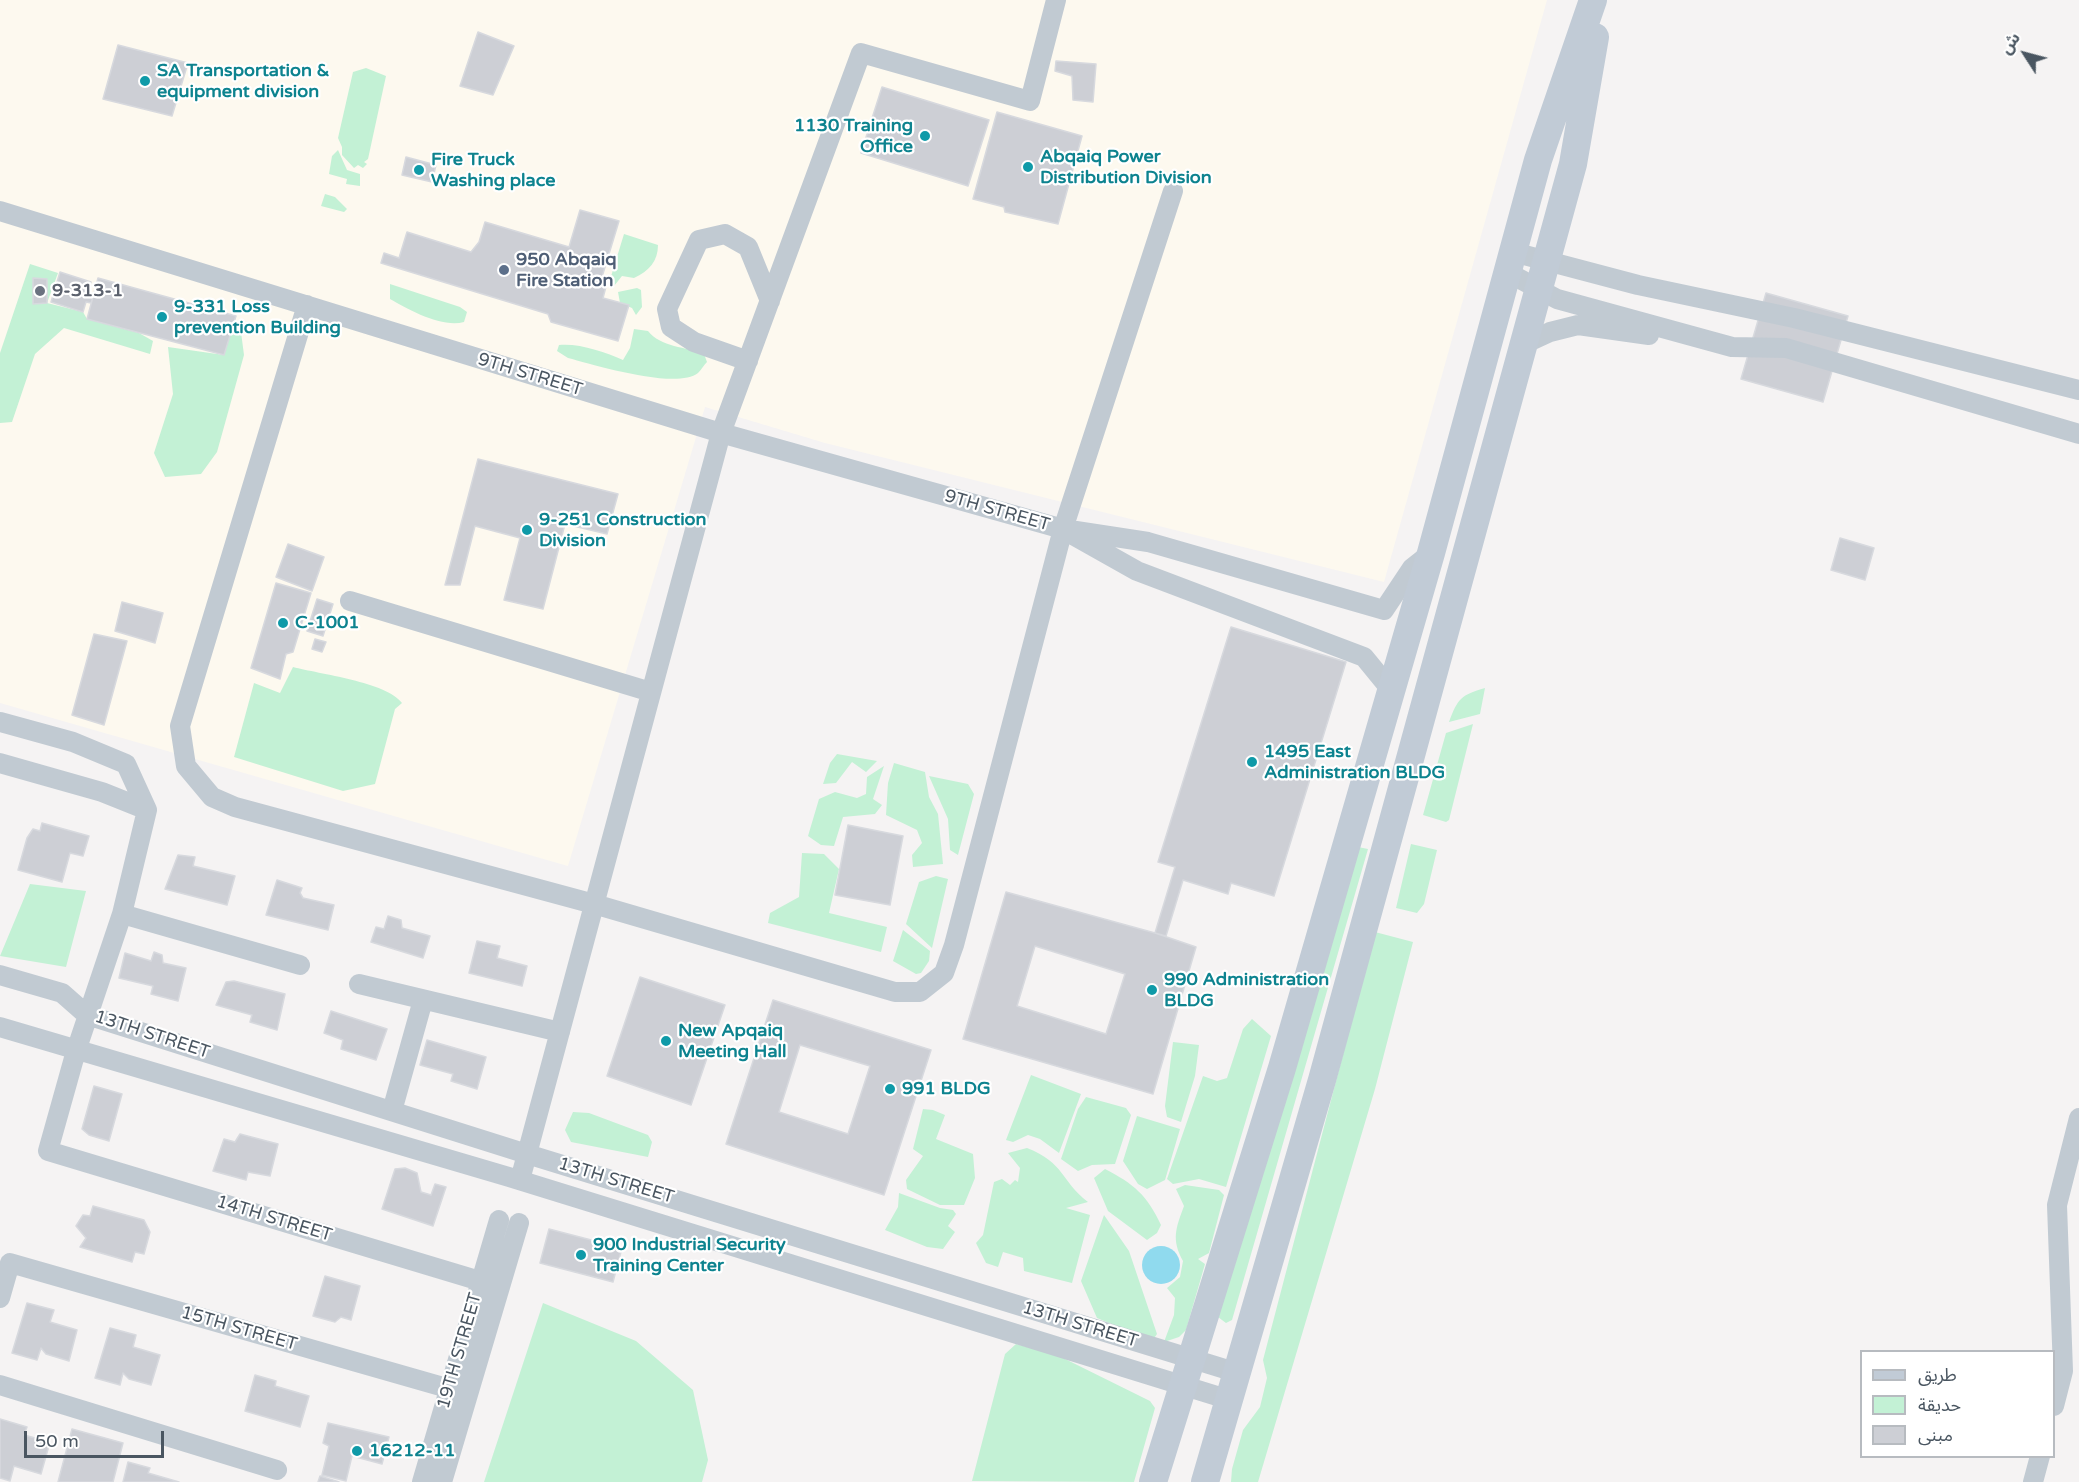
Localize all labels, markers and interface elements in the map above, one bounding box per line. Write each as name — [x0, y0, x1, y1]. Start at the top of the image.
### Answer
north arrow — [1995, 24, 2055, 84]
text: ش — [1996, 29, 2025, 58]
place label: SA Transportation & equipment division — [157, 60, 330, 103]
marker: SA Transportation & equipment division — [138, 74, 152, 88]
place label: 1130 Training Office — [794, 115, 913, 158]
marker: 1130 Training Office — [918, 129, 932, 143]
place label: Abqaiq Power Distribution Division — [1040, 146, 1212, 188]
place label: Fire Truck Washing place — [431, 149, 555, 192]
marker: Abqaiq Power Distribution Division — [1021, 160, 1035, 174]
marker: Fire Truck Washing place — [412, 163, 426, 177]
place label: 950 Abqaiq Fire Station — [516, 249, 617, 292]
marker: 950 Abqaiq Fire Station — [497, 263, 511, 277]
place label: 9-313-1 — [52, 280, 123, 302]
marker: 9-313-1 — [33, 284, 47, 298]
place label: 9-331 Loss prevention Building — [174, 296, 341, 338]
marker: 9-331 Loss prevention Building — [155, 310, 169, 324]
street label: 9TH STREET — [475, 349, 585, 401]
street label: 9TH STREET — [942, 486, 1052, 536]
place label: 9-251 Construction Division — [539, 509, 707, 552]
marker: 9-251 Construction Division — [520, 523, 534, 537]
place label: C-1001 — [295, 612, 360, 634]
marker: C-1001 — [276, 616, 290, 630]
place label: 1495 East Administration BLDG — [1264, 741, 1445, 783]
marker: 1495 East Administration BLDG — [1245, 755, 1259, 769]
place label: 990 Administration BLDG — [1164, 969, 1329, 1012]
marker: 990 Administration BLDG — [1145, 983, 1159, 997]
street label: 13TH STREET — [92, 1006, 212, 1064]
place label: New Apqaiq Meeting Hall — [678, 1020, 787, 1062]
marker: New Apqaiq Meeting Hall — [659, 1034, 673, 1048]
place label: 991 BLDG — [902, 1078, 991, 1100]
marker: 991 BLDG — [883, 1082, 897, 1096]
street label: 13TH STREET — [555, 1153, 677, 1209]
street label: 14TH STREET — [213, 1191, 335, 1247]
place label: 900 Industrial Security Training Center — [593, 1234, 786, 1276]
marker: 900 Industrial Security Training Center — [574, 1248, 588, 1262]
street label: 19TH STREET — [433, 1290, 487, 1412]
street label: 13TH STREET — [1019, 1297, 1141, 1353]
street label: 15TH STREET — [178, 1302, 300, 1356]
legend — [1860, 1350, 2055, 1458]
text: طريق — [1918, 1364, 1957, 1386]
text: حديقة — [1918, 1394, 1961, 1416]
scale bar — [27, 1419, 166, 1457]
text: مبنى — [1918, 1424, 1953, 1446]
text: 50 m — [35, 1430, 79, 1452]
place label: 16212-11 — [369, 1440, 455, 1462]
marker: 16212-11 — [350, 1444, 364, 1458]

